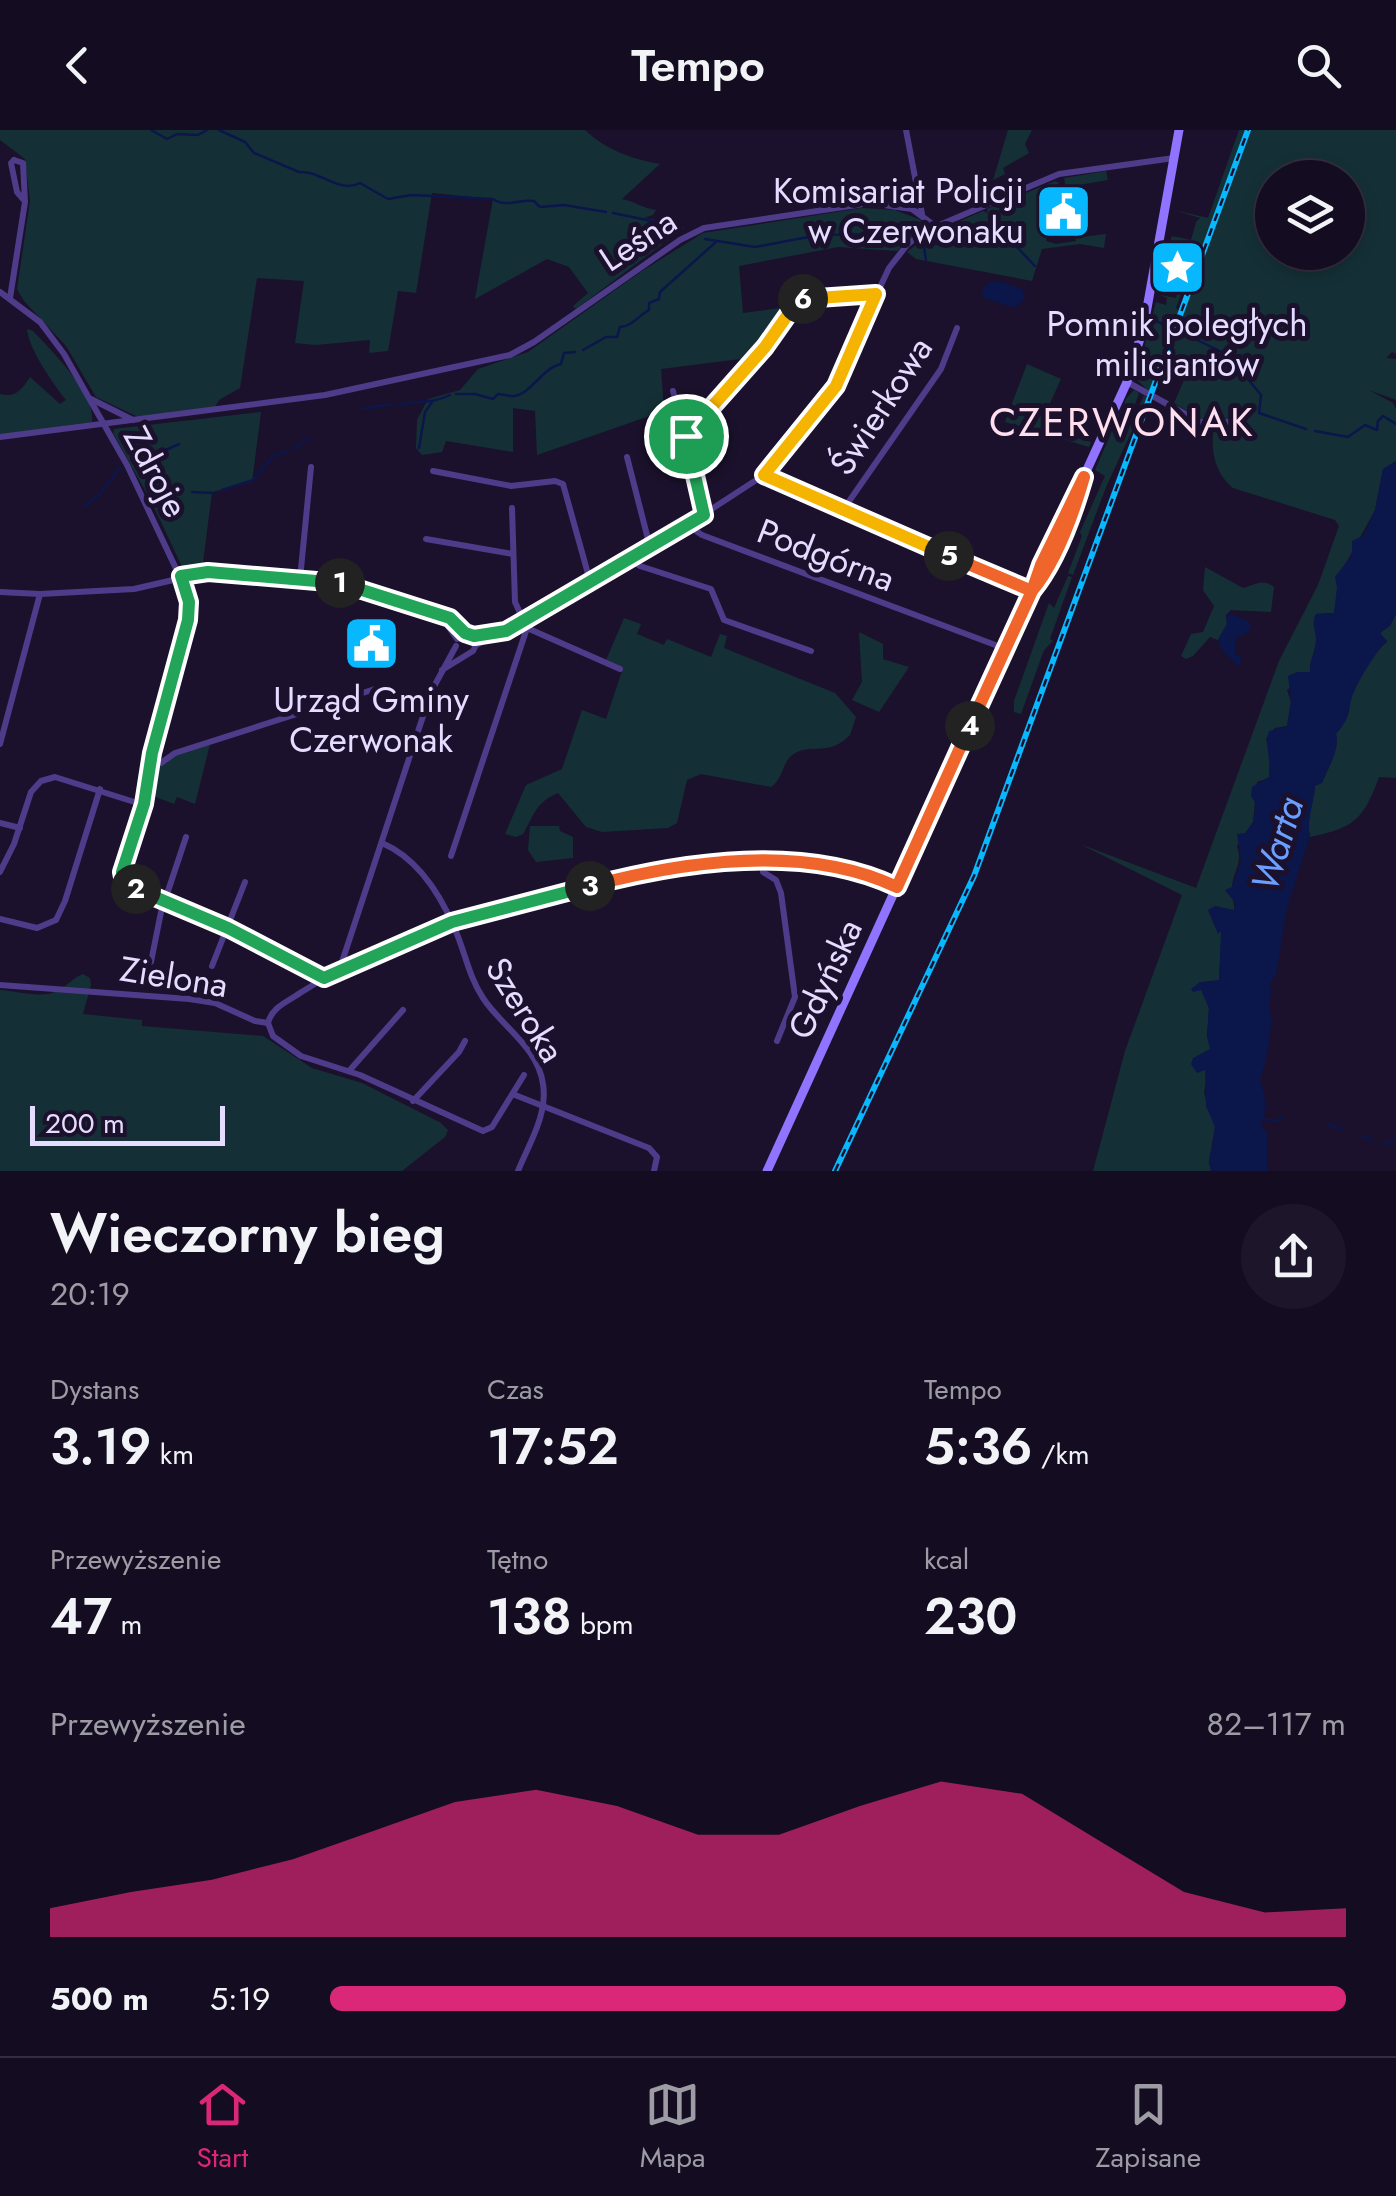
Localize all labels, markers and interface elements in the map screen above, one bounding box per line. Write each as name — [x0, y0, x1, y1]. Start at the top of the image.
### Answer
text: Tempo — [631, 33, 765, 98]
icon: back — [50, 38, 105, 93]
icon: search — [1291, 38, 1346, 93]
map controls — [1255, 160, 1365, 270]
button: layers — [1255, 160, 1365, 270]
place label: Komisariat Policji w Czerwonaku — [773, 166, 1024, 256]
public building icon: Komisariat Policji w Czerwonaku — [1033, 181, 1093, 241]
street label: Leśna — [590, 196, 686, 284]
place icon: Pomnik poległych milicjantów — [1147, 238, 1207, 298]
pin: 6 — [778, 274, 828, 324]
text: 6 — [794, 278, 812, 319]
place label: Pomnik poległych milicjantów — [1046, 299, 1308, 389]
street label: Świerkowa — [817, 327, 945, 485]
district label: CZERWONAK — [989, 393, 1255, 451]
pin — [644, 394, 729, 479]
icon: arrive — [659, 409, 714, 464]
street label: Zdroje — [111, 418, 201, 526]
street label: Podgórna — [750, 506, 902, 604]
pin: 5 — [924, 531, 974, 581]
text: 5 — [940, 535, 958, 576]
pin: 1 — [315, 558, 365, 608]
text: 1 — [333, 562, 347, 603]
public building icon: Urząd Gminy Czerwonak — [341, 614, 401, 674]
place label: Urząd Gminy Czerwonak — [273, 675, 469, 765]
pin: 4 — [945, 701, 995, 751]
text: 4 — [960, 705, 980, 746]
water label: Warta — [1237, 790, 1317, 898]
pin: 3 — [565, 861, 615, 911]
pin: 2 — [111, 864, 161, 914]
text: 3 — [581, 865, 599, 906]
text: 2 — [127, 868, 145, 909]
street label: Gdyńska — [775, 911, 875, 1047]
street label: Zielona — [116, 944, 232, 1010]
street label: Szeroka — [473, 948, 577, 1072]
scale bar — [30, 1101, 225, 1146]
text: 200 m — [45, 1103, 125, 1144]
text: Wieczorny bieg — [50, 1193, 445, 1273]
button: share — [1241, 1204, 1346, 1309]
text: 20:19 — [50, 1271, 130, 1317]
text: Dystans — [50, 1369, 139, 1410]
text: Czas — [487, 1369, 544, 1410]
text: Tempo — [924, 1369, 1002, 1410]
text: 3.19 — [50, 1410, 151, 1483]
text: 17:52 — [487, 1410, 619, 1483]
text: 5:36 — [924, 1410, 1033, 1483]
text: km — [151, 1434, 194, 1475]
text: /km — [1033, 1434, 1090, 1475]
text: Przewyższenie — [50, 1539, 221, 1580]
text: Tętno — [487, 1539, 548, 1580]
text: kcal — [924, 1539, 969, 1580]
text: 47 — [50, 1580, 112, 1653]
text: 138 — [487, 1580, 572, 1653]
text: 230 — [924, 1580, 1017, 1653]
text: m — [112, 1604, 142, 1645]
text: bpm — [572, 1604, 634, 1645]
text: Przewyższenie — [50, 1701, 246, 1747]
text: 82–117 m — [1206, 1701, 1346, 1747]
text: 500 m — [50, 1976, 149, 2022]
text: 5:19 — [210, 1976, 270, 2022]
tab: Start — [195, 2077, 250, 2178]
tab: Mapa — [640, 2077, 705, 2178]
tab: Zapisane — [1095, 2077, 1201, 2178]

